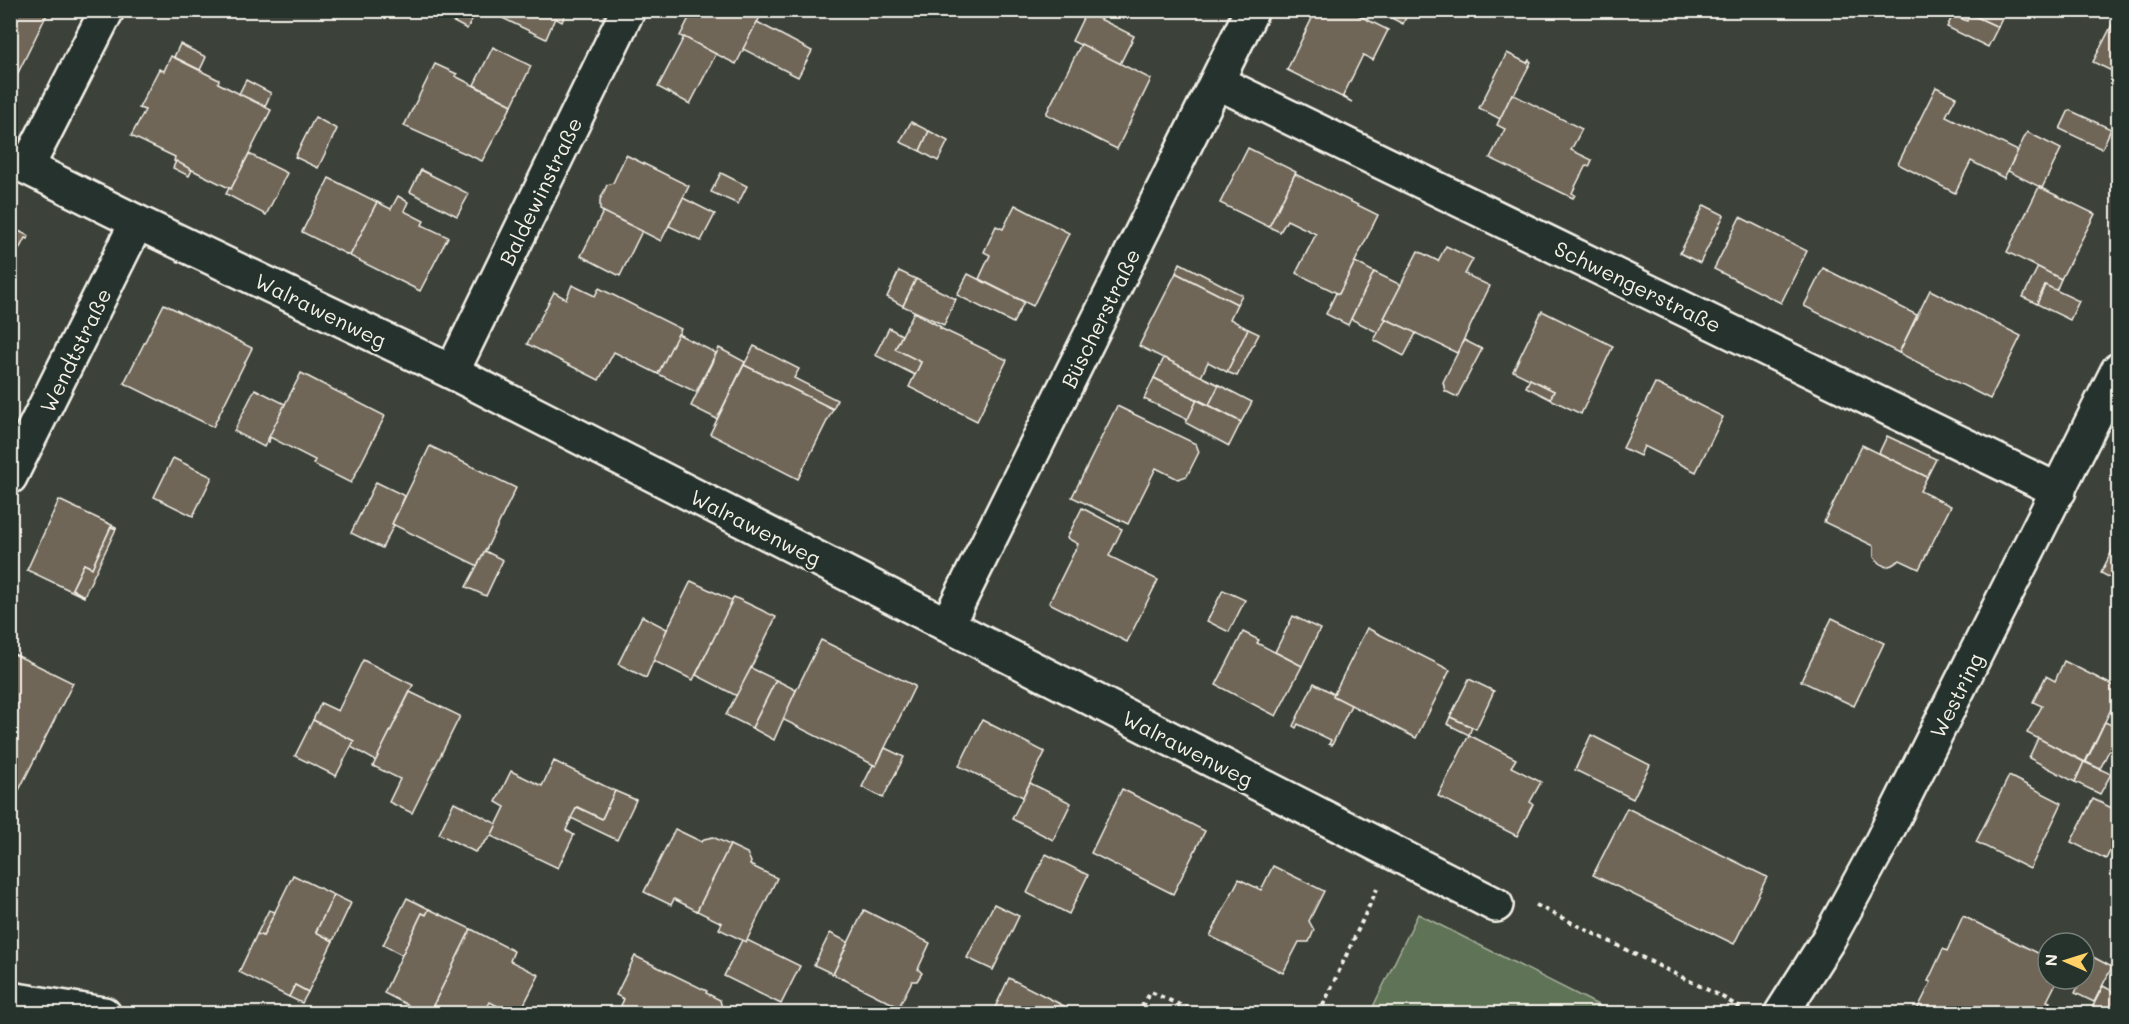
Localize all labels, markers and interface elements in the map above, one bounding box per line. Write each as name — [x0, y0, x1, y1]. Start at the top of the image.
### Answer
street label: Baldewinstraße — [492, 113, 588, 269]
street label: Schwengerstraße — [1550, 234, 1726, 338]
street label: Büscherstraße — [1055, 244, 1145, 392]
street label: Walrawenweg — [251, 267, 391, 353]
street label: Wendtstraße — [33, 283, 117, 417]
street label: Walrawenweg — [686, 483, 826, 571]
street label: Westring — [1923, 648, 1989, 742]
street label: Walrawenweg — [1118, 704, 1258, 792]
north arrow — [2036, 931, 2096, 991]
text: N — [2040, 954, 2061, 967]

